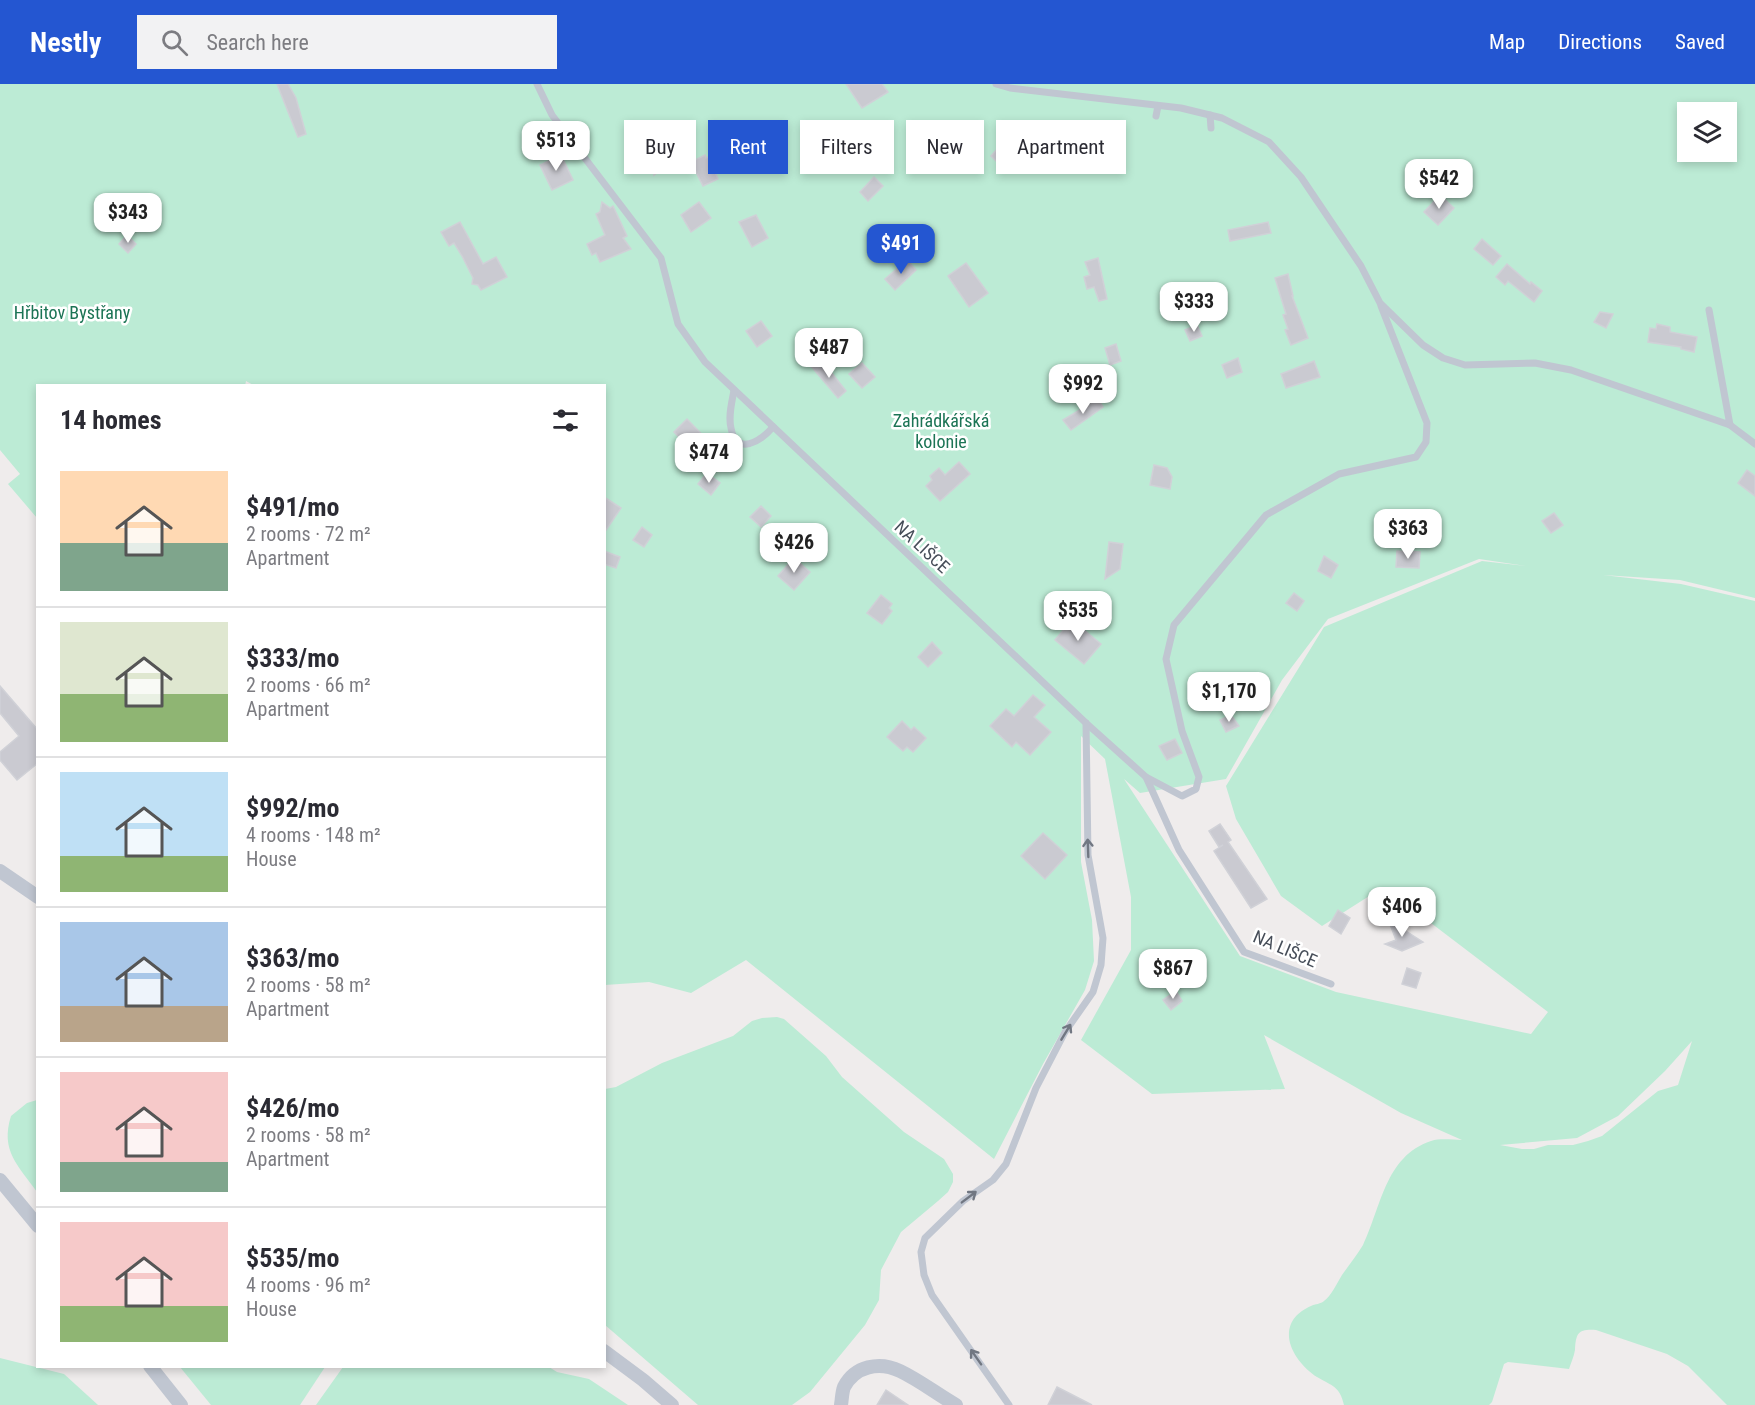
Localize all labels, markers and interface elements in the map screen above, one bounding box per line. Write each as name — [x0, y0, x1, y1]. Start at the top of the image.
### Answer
search box — [137, 15, 557, 69]
text: Nestly — [30, 26, 101, 59]
icon: search — [158, 26, 191, 59]
text: Search here — [206, 30, 309, 55]
text: Map — [1489, 30, 1525, 54]
text: Directions — [1558, 30, 1642, 54]
text: Saved — [1675, 30, 1725, 54]
map controls — [1677, 102, 1737, 162]
button: layers — [1677, 102, 1737, 162]
chip: Buy — [624, 120, 696, 174]
chip: Rent — [708, 120, 788, 174]
chip: Filters — [800, 120, 894, 174]
chip: New — [906, 120, 984, 174]
chip: Apartment — [996, 120, 1126, 174]
pin: $513 — [520, 121, 592, 172]
text: $513 — [536, 128, 576, 152]
pin: $542 — [1403, 159, 1475, 210]
text: $542 — [1419, 166, 1459, 190]
pin: $343 — [92, 193, 164, 244]
text: $343 — [108, 200, 148, 224]
pin: $491 — [865, 224, 937, 275]
text: $491 — [881, 231, 921, 255]
pin: $333 — [1158, 282, 1230, 333]
text: $333 — [1174, 289, 1214, 313]
park label: Hřbitov Bystřany — [14, 302, 131, 323]
pin: $487 — [793, 328, 865, 379]
text: $487 — [809, 335, 849, 359]
pin: $992 — [1047, 364, 1119, 415]
text: $992 — [1063, 371, 1103, 395]
icon: filters — [549, 404, 582, 437]
text: 14 homes — [60, 405, 162, 435]
park label: Zahrádkářská kolonie — [893, 410, 989, 452]
pin: $474 — [673, 433, 745, 484]
text: $474 — [689, 440, 729, 464]
text: $491/mo — [246, 492, 339, 522]
icon: home — [108, 495, 180, 567]
pin: $363 — [1372, 509, 1444, 560]
street label: NA LIŠCE — [891, 516, 954, 577]
text: $363 — [1388, 516, 1428, 540]
text: 2 rooms · 72 m² — [246, 522, 371, 546]
pin: $426 — [758, 523, 830, 574]
text: $426 — [774, 530, 814, 554]
text: Apartment — [246, 546, 330, 570]
pin: $535 — [1042, 591, 1114, 642]
text: $535 — [1058, 598, 1098, 622]
text: $333/mo — [246, 643, 339, 673]
icon: home — [108, 646, 180, 718]
pin: $1,170 — [1180, 672, 1278, 723]
text: 2 rooms · 66 m² — [246, 673, 371, 697]
text: $1,170 — [1201, 679, 1257, 703]
text: Apartment — [246, 697, 330, 721]
text: $992/mo — [246, 793, 339, 823]
icon: home — [108, 796, 180, 868]
text: 4 rooms · 148 m² — [246, 823, 381, 847]
one-way arrow — [1082, 839, 1094, 859]
text: House — [246, 847, 297, 871]
pin: $406 — [1366, 887, 1438, 938]
text: $406 — [1382, 894, 1422, 918]
street label: NA LIŠCE — [1250, 926, 1320, 971]
text: $363/mo — [246, 943, 339, 973]
icon: home — [108, 946, 180, 1018]
pin: $867 — [1137, 949, 1209, 1000]
text: $867 — [1153, 956, 1193, 980]
text: 2 rooms · 58 m² — [246, 973, 371, 997]
text: Apartment — [246, 997, 330, 1021]
one-way arrow — [1060, 1024, 1072, 1041]
text: $426/mo — [246, 1093, 339, 1123]
icon: home — [108, 1096, 180, 1168]
text: 2 rooms · 58 m² — [246, 1123, 371, 1147]
text: Apartment — [246, 1147, 330, 1171]
one-way arrow — [960, 1191, 976, 1203]
text: $535/mo — [246, 1243, 339, 1273]
icon: home — [108, 1246, 180, 1318]
text: 4 rooms · 96 m² — [246, 1273, 371, 1297]
text: House — [246, 1297, 297, 1321]
one-way arrow — [970, 1350, 982, 1366]

